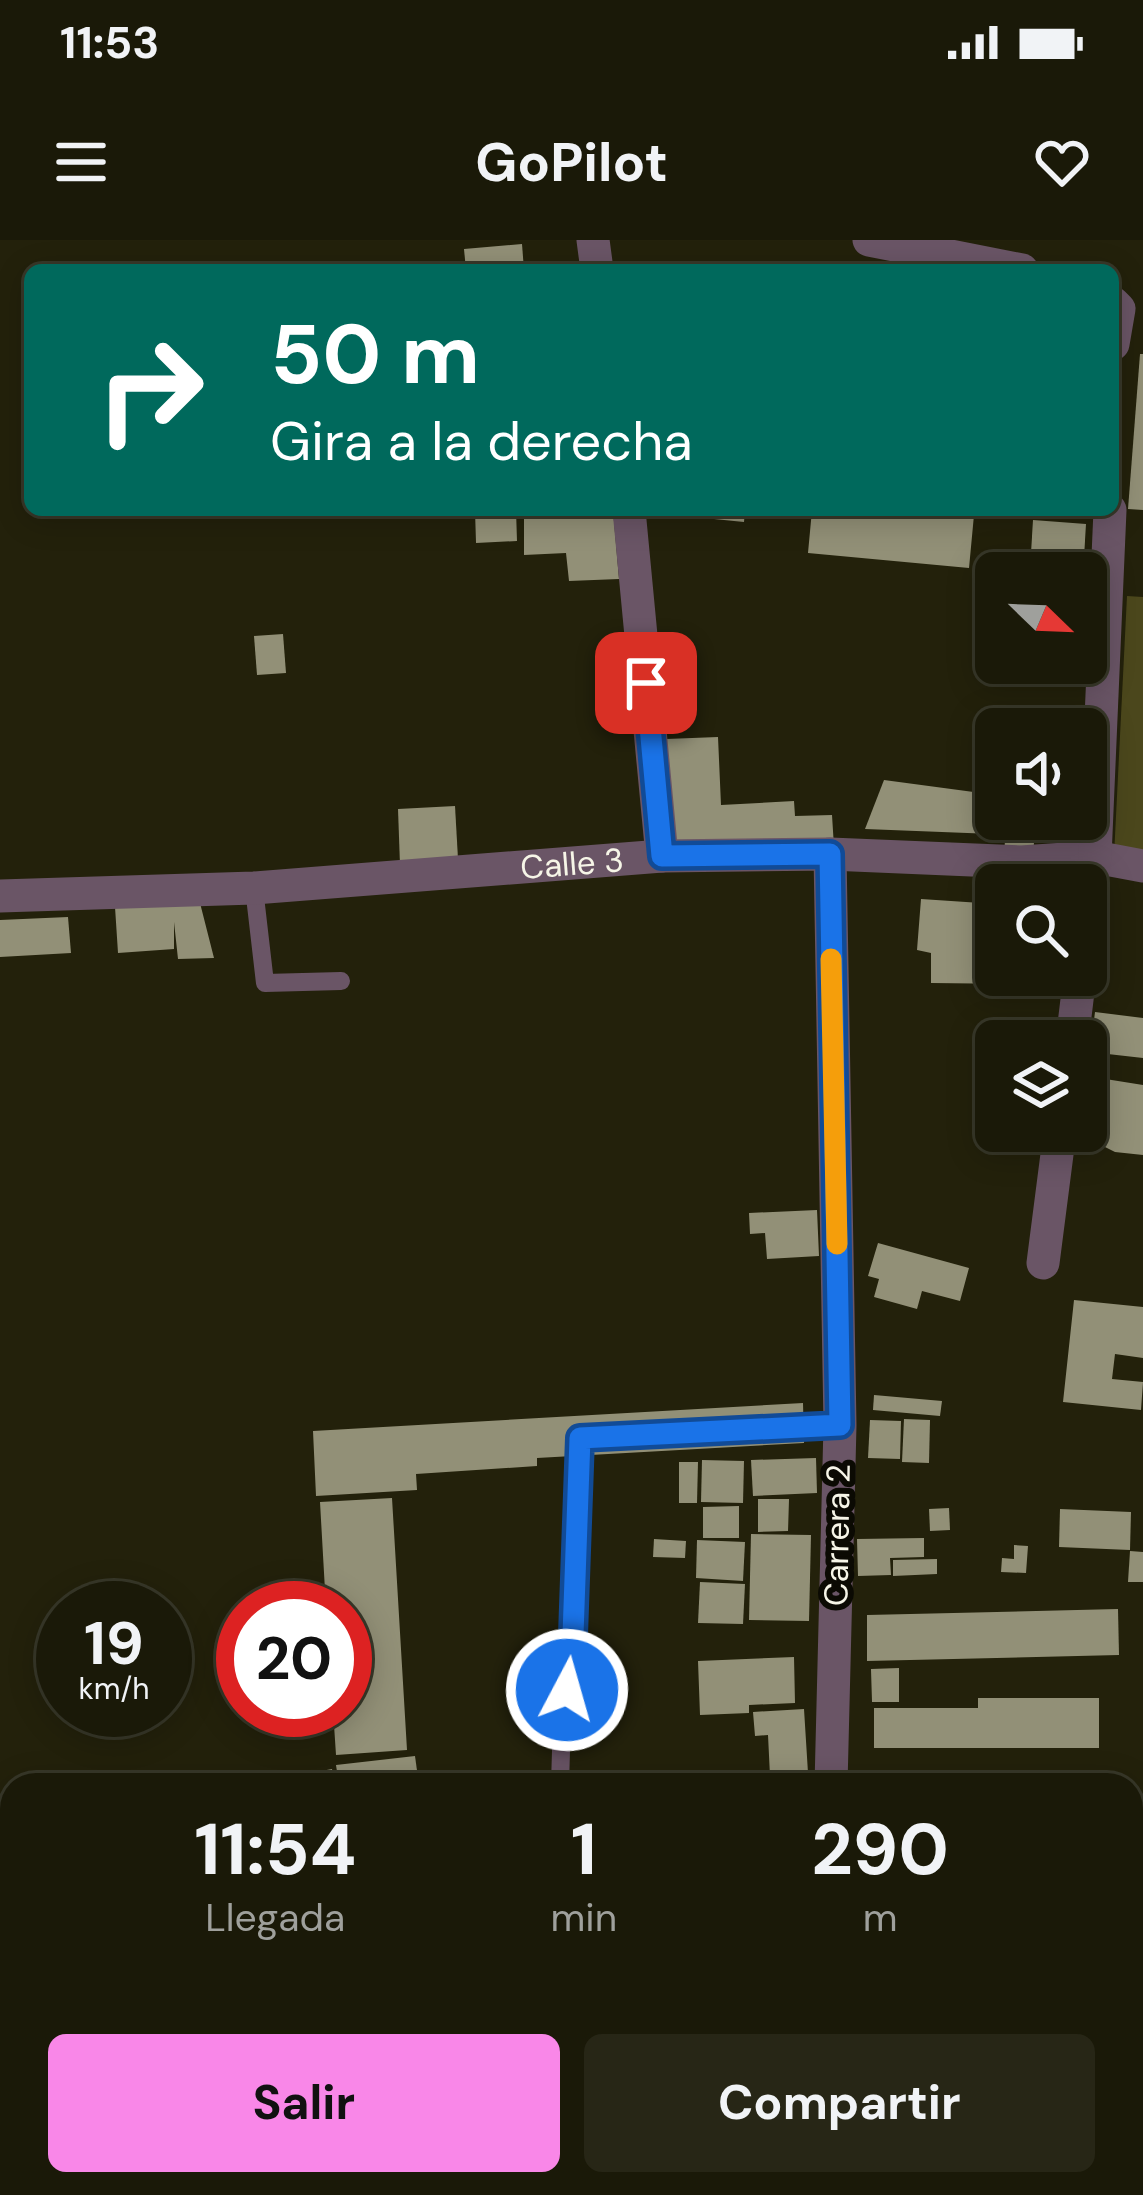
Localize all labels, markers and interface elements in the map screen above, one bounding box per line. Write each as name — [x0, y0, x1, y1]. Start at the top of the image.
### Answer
text: 11:53 — [60, 13, 159, 72]
text: GoPilot — [475, 127, 668, 198]
icon: menu — [48, 129, 114, 195]
icon: heart — [1029, 129, 1095, 195]
text: 50 m — [270, 300, 480, 409]
icon: right — [72, 312, 228, 468]
text: Gira a la derecha — [270, 406, 693, 477]
north arrow — [975, 552, 1107, 684]
map controls — [975, 552, 1107, 1152]
pin — [595, 632, 697, 734]
icon: arrive — [613, 650, 679, 716]
button: sound — [975, 708, 1107, 840]
street label: Calle 3 — [519, 838, 625, 889]
button: search — [975, 864, 1107, 996]
button: layers — [975, 1020, 1107, 1152]
street label: Carrera 2 — [814, 1464, 860, 1606]
speed limit sign: 20 — [216, 1581, 372, 1737]
text: 19 — [84, 1604, 144, 1683]
position arrow — [504, 1627, 630, 1753]
text: km/h — [79, 1669, 149, 1708]
text: 11:54 — [194, 1803, 356, 1896]
text: 1 — [571, 1803, 597, 1896]
text: 290 — [811, 1803, 949, 1896]
text: Llegada — [205, 1892, 345, 1943]
text: min — [551, 1892, 617, 1943]
text: m — [863, 1892, 897, 1943]
button: Salir — [48, 2034, 560, 2172]
button: Compartir — [584, 2034, 1095, 2172]

